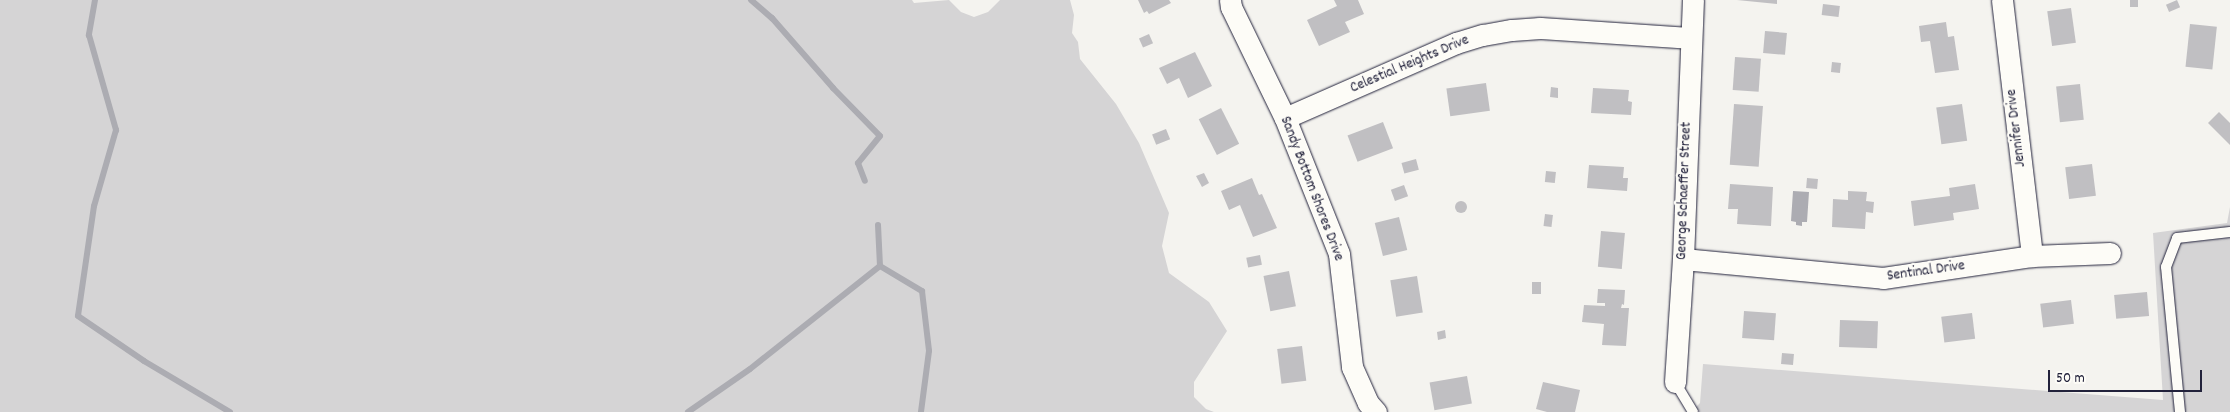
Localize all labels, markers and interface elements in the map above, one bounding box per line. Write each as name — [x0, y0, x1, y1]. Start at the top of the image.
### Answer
street label: Celestial Heights Drive — [1348, 32, 1472, 98]
street label: Jennifer Drive — [2003, 88, 2031, 168]
street label: Sandy Bottom Shores Drive — [1275, 114, 1347, 264]
street label: George Schaeffer Street — [1674, 122, 1696, 260]
street label: Sentinal Drive — [1886, 258, 1966, 286]
scale bar — [2050, 360, 2204, 392]
text: 50 m — [2056, 368, 2085, 390]

